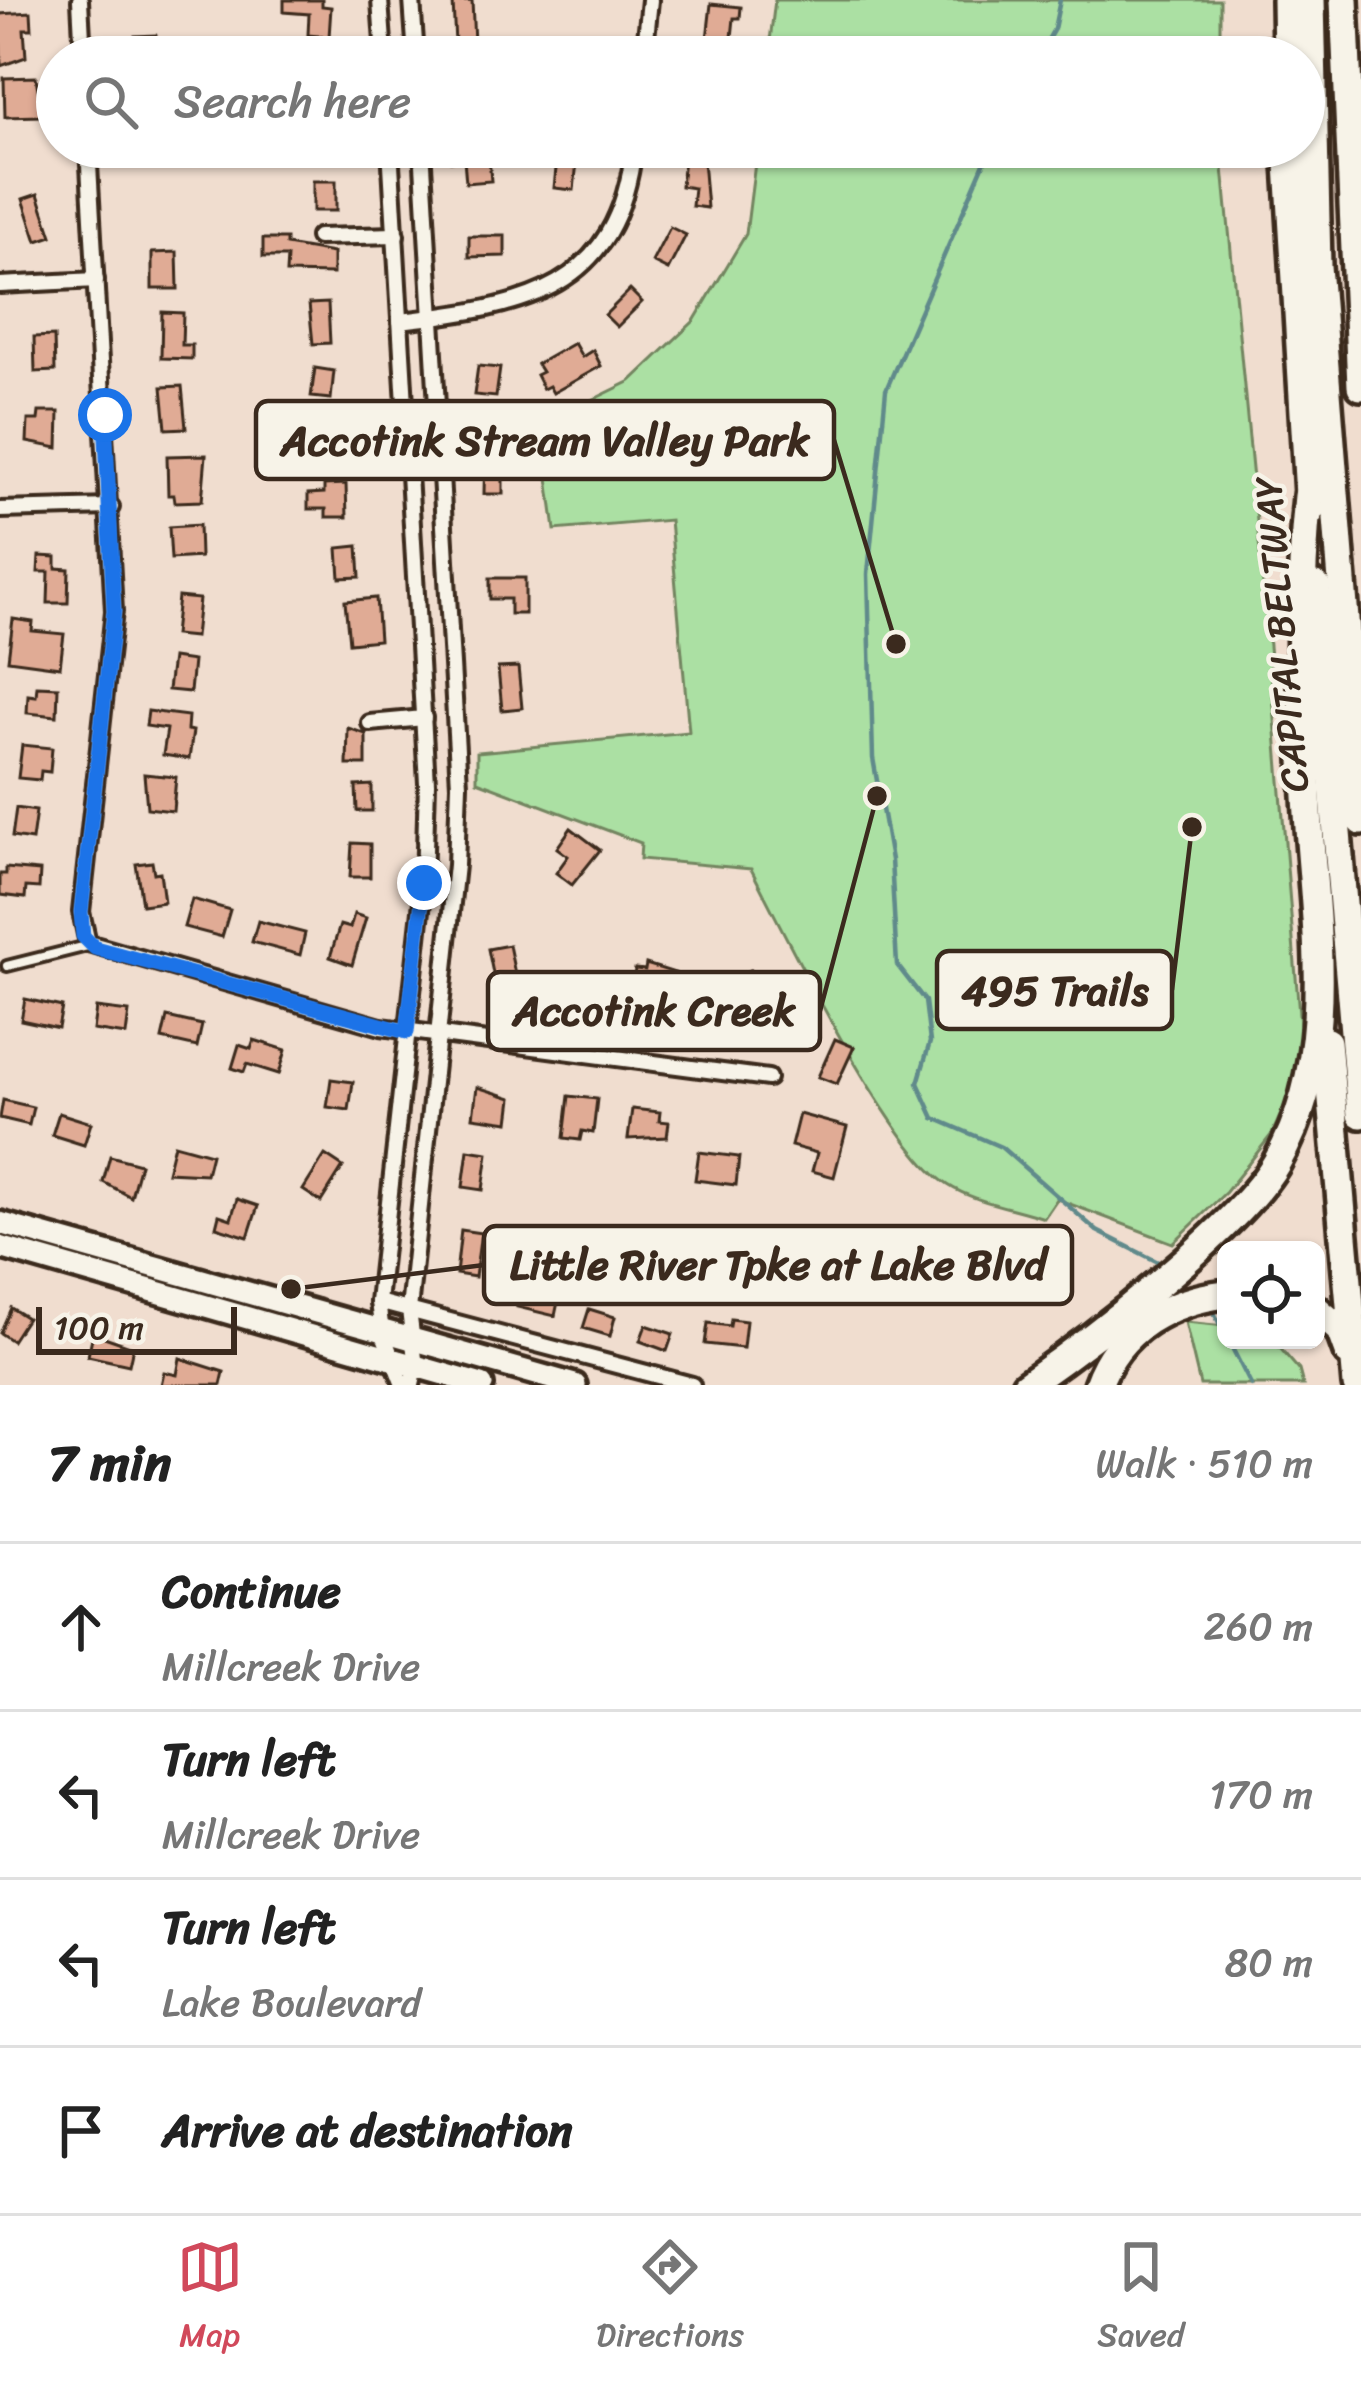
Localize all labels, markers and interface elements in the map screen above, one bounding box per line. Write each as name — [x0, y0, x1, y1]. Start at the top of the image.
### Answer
search box — [36, 36, 1325, 168]
text: Search here — [174, 62, 411, 142]
icon: search — [78, 69, 144, 135]
route start — [78, 388, 132, 442]
callout: Accotink Stream Valley Park — [256, 401, 834, 479]
text: Accotink Stream Valley Park — [279, 404, 811, 478]
street label: CAPITAL BELTWAY — [1233, 473, 1329, 795]
route end — [397, 856, 451, 910]
callout: 495 Trails — [937, 951, 1172, 1029]
text: 495 Trails — [961, 954, 1149, 1028]
callout: Accotink Creek — [488, 972, 820, 1050]
text: Accotink Creek — [511, 974, 797, 1048]
callout: Little River Tpke at Lake Blvd — [484, 1226, 1072, 1304]
text: Little River Tpke at Lake Blvd — [510, 1228, 1050, 1302]
map controls — [1217, 1241, 1325, 1349]
button: locate — [1217, 1241, 1325, 1349]
text: 100 m — [54, 1299, 144, 1357]
scale bar — [36, 1301, 237, 1354]
text: 7 min — [48, 1418, 171, 1508]
text: Walk · 510 m — [1095, 1429, 1313, 1498]
text: Continue — [162, 1552, 341, 1632]
text: 260 m — [1204, 1592, 1313, 1661]
icon: ahead — [48, 1594, 114, 1660]
text: Millcreek Drive — [162, 1632, 420, 1701]
text: Turn left — [162, 1720, 335, 1800]
text: 170 m — [1209, 1760, 1313, 1829]
icon: left — [48, 1762, 114, 1828]
text: Millcreek Drive — [162, 1800, 420, 1869]
text: Turn left — [162, 1888, 335, 1968]
text: 80 m — [1225, 1928, 1313, 1997]
icon: left — [48, 1930, 114, 1996]
text: Lake Boulevard — [162, 1968, 421, 2037]
text: Arrive at destination — [162, 2091, 572, 2171]
icon: arrive — [48, 2098, 114, 2164]
tab: Map — [177, 2234, 243, 2364]
tab: Directions — [596, 2234, 744, 2364]
tab: Saved — [1097, 2234, 1184, 2364]

